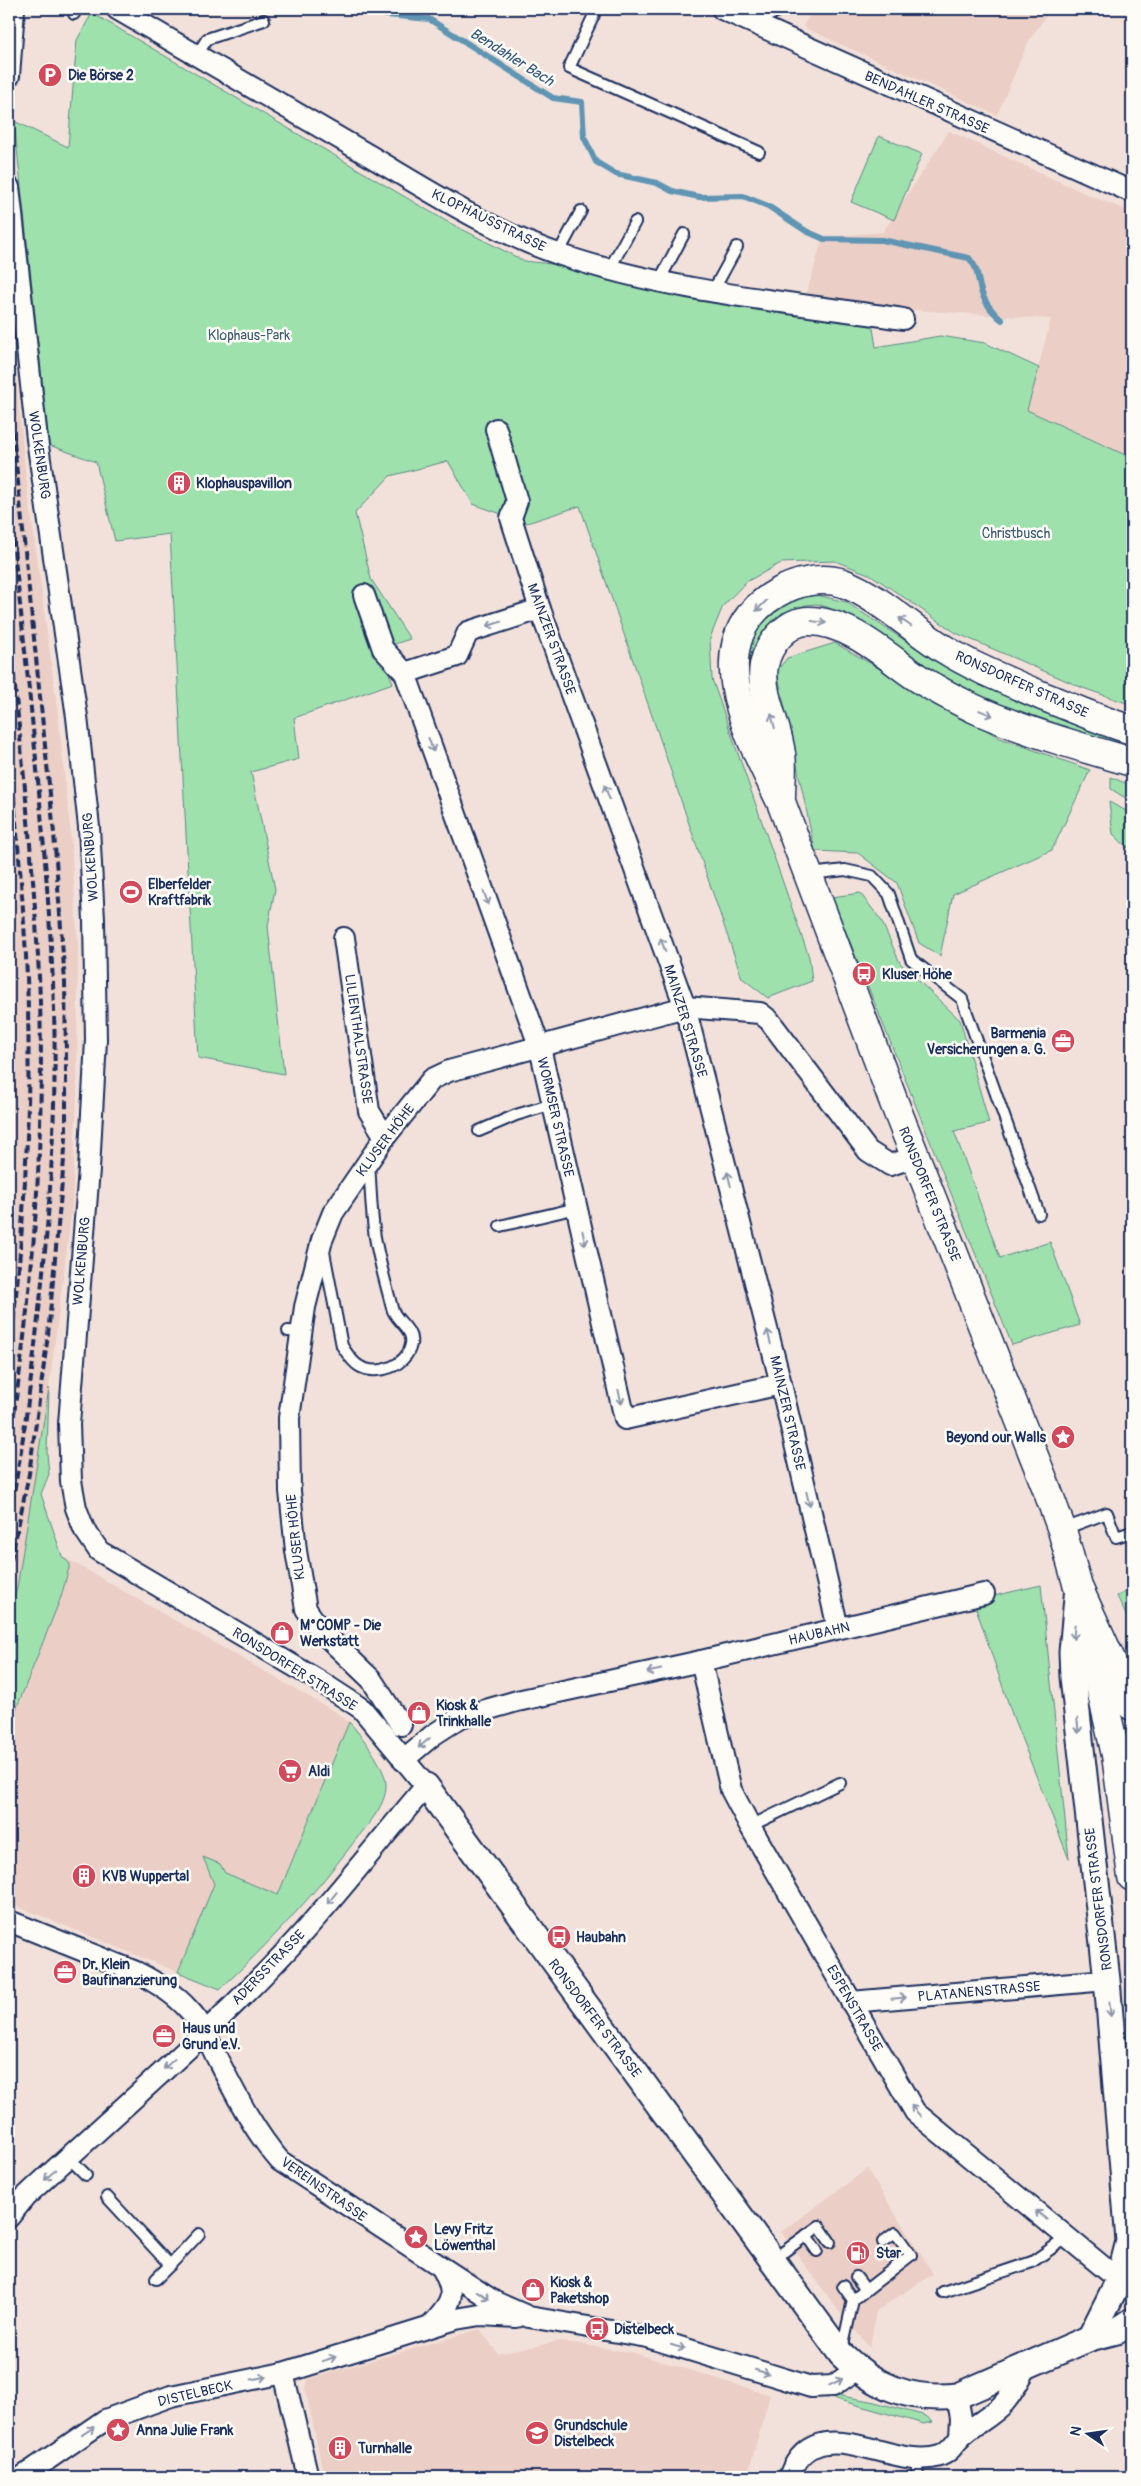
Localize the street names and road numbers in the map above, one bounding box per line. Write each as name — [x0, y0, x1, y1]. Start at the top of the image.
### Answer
street label: BENDAHLER STRASSE — [862, 67, 992, 138]
street label: KLOPHAUSSTRASSE — [429, 185, 549, 256]
street label: WOLKENBURG — [25, 410, 54, 500]
street label: MAINZER STRASSE — [523, 581, 580, 697]
street label: RONSDORFER STRASSE — [953, 647, 1091, 722]
street label: WOLKENBURG — [79, 812, 102, 902]
street label: MAINZER STRASSE — [660, 963, 711, 1080]
street label: LILIENTHALSTRASSE — [341, 973, 376, 1105]
street label: WORMSER STRASSE — [533, 1056, 578, 1179]
street label: KLUSER HÖHE — [352, 1100, 418, 1180]
street label: RONSDORFER STRASSE — [895, 1124, 964, 1264]
street label: WOLKENBURG — [69, 1216, 94, 1306]
street label: MAINZER STRASSE — [766, 1354, 809, 1472]
street label: KLUSER HÖHE — [282, 1493, 308, 1581]
street label: HAUBAHN — [787, 1618, 852, 1649]
street label: RONSDORFER STRASSE — [229, 1624, 360, 1715]
street label: RONSDORFER STRASSE — [1081, 1826, 1116, 1971]
street label: ADERSSTRASSE — [228, 1926, 309, 2009]
street label: RONSDORFER STRASSE — [544, 1956, 645, 2081]
street label: ESPENSTRASSE — [823, 1962, 886, 2054]
street label: PLATANENSTRASSE — [917, 1978, 1041, 2005]
street label: VEREINSTRASSE — [277, 2153, 370, 2225]
street label: DISTELBECK — [156, 2377, 235, 2410]

